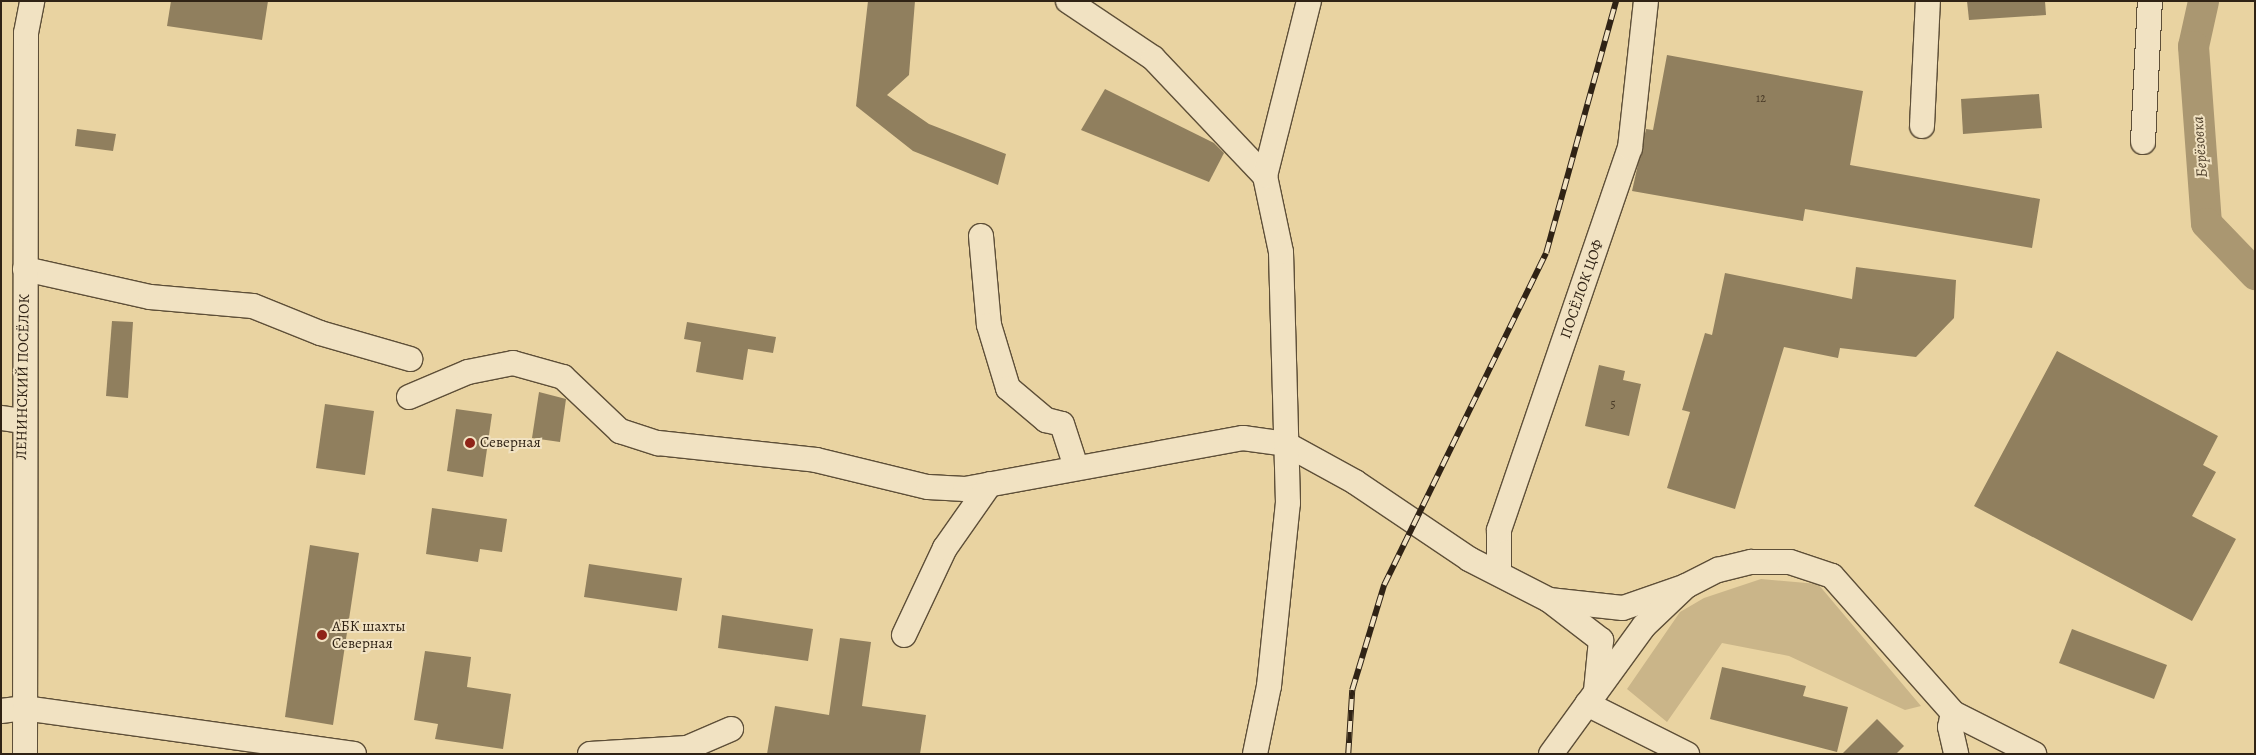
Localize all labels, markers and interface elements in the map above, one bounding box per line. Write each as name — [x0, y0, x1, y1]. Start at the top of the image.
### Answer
house number: 12 — [1756, 92, 1766, 106]
water label: Берёзовка — [2188, 116, 2212, 178]
street label: ПОСЁЛОК ЦОФ — [1557, 237, 1607, 341]
street label: ЛЕНИНСКИЙ ПОСЁЛОК — [13, 294, 33, 460]
house number: 5 — [1610, 398, 1616, 412]
place label: Северная — [480, 434, 541, 452]
marker: Северная — [464, 437, 476, 449]
place label: АБК шахты Северная — [332, 617, 405, 652]
marker: АБК шахты Северная — [316, 629, 328, 641]

